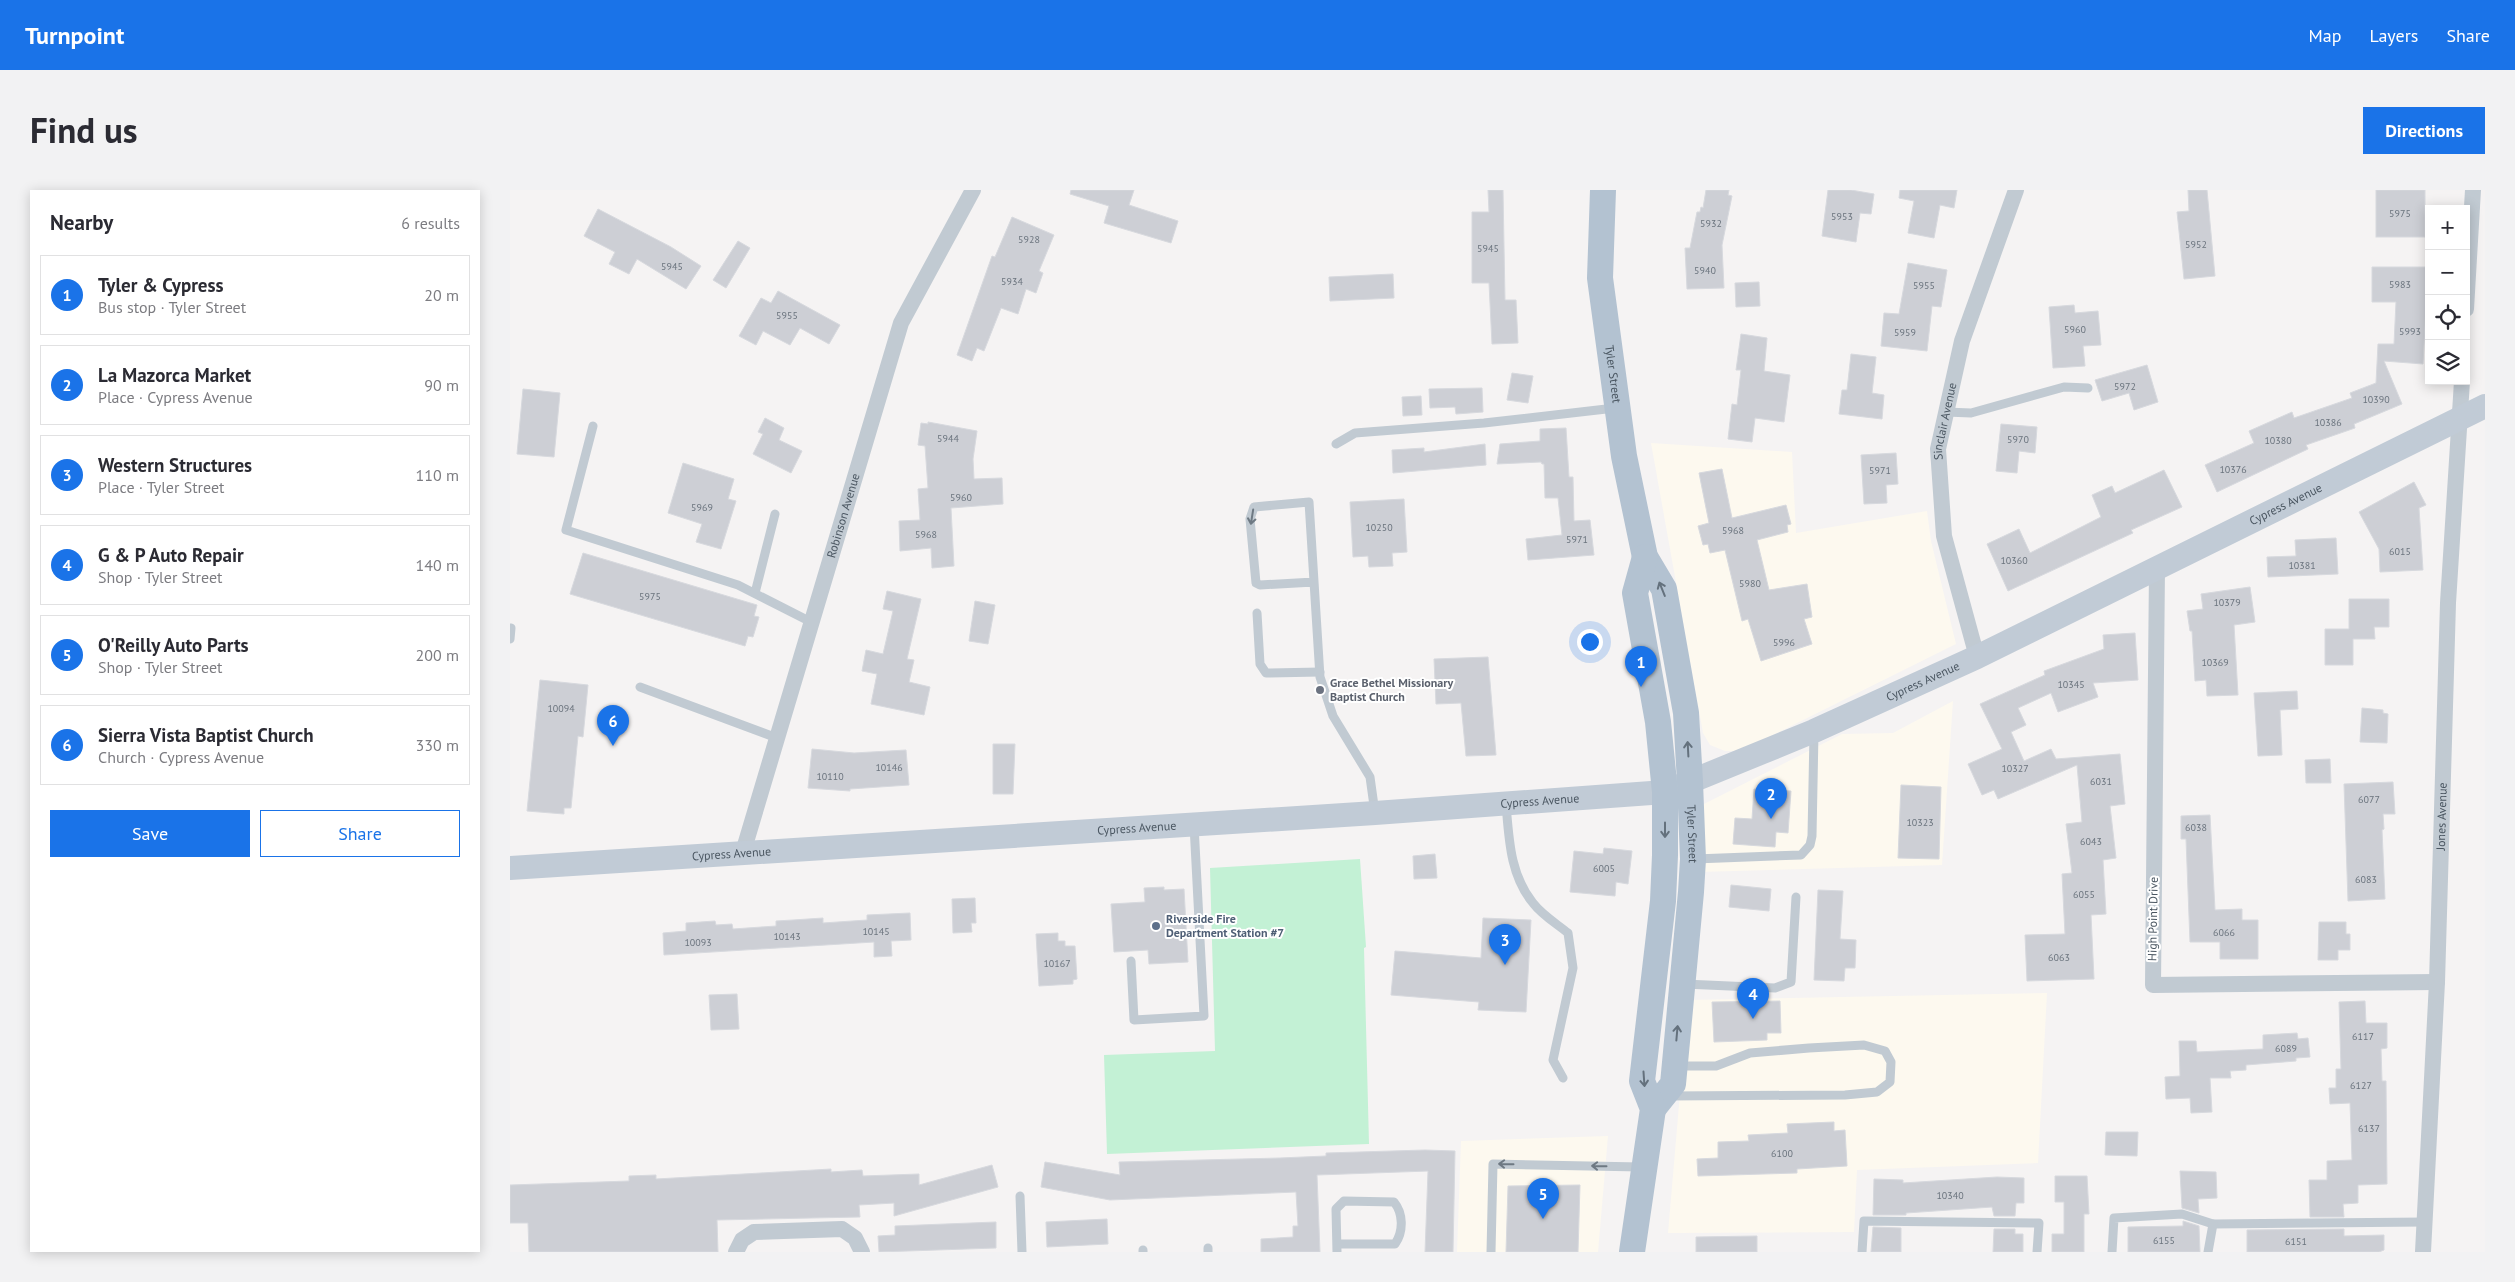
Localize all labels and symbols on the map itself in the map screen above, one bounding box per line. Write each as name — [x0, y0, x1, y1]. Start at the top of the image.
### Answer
house number: 5975 — [2389, 207, 2411, 220]
house number: 5953 — [1831, 210, 1853, 223]
house number: 5932 — [1700, 217, 1722, 230]
house number: 5928 — [1018, 233, 1040, 246]
house number: 5952 — [2185, 238, 2207, 251]
house number: 5945 — [1477, 242, 1499, 255]
house number: 5945 — [661, 260, 683, 273]
house number: 5940 — [1694, 264, 1716, 277]
house number: 5934 — [1001, 275, 1023, 288]
house number: 5983 — [2389, 278, 2411, 291]
house number: 5955 — [1913, 279, 1935, 292]
house number: 5955 — [776, 309, 798, 322]
house number: 5960 — [2064, 323, 2086, 336]
house number: 5993 — [2399, 325, 2421, 338]
house number: 5959 — [1894, 326, 1916, 339]
street label: Tyler Street — [1602, 344, 1625, 404]
house number: 5972 — [2114, 380, 2136, 393]
street label: Sinclair Avenue — [1930, 381, 1960, 461]
house number: 10390 — [2362, 393, 2390, 406]
house number: 10386 — [2314, 416, 2342, 429]
house number: 5944 — [937, 432, 959, 445]
house number: 5970 — [2007, 433, 2029, 446]
house number: 10380 — [2264, 434, 2292, 447]
house number: 10376 — [2219, 463, 2247, 476]
house number: 5971 — [1869, 464, 1891, 477]
street label: Robinson Avenue — [823, 471, 863, 560]
street label: Cypress Avenue — [2247, 480, 2324, 528]
house number: 5960 — [950, 491, 972, 504]
house number: 5969 — [691, 501, 713, 514]
one-way arrow — [1247, 509, 1257, 525]
house number: 10250 — [1365, 521, 1393, 534]
house number: 5968 — [1722, 524, 1744, 537]
house number: 5968 — [915, 528, 937, 541]
house number: 5971 — [1566, 533, 1588, 546]
house number: 6015 — [2389, 545, 2411, 558]
house number: 10360 — [2000, 554, 2028, 567]
house number: 10381 — [2288, 559, 2316, 572]
house number: 5980 — [1739, 577, 1761, 590]
one-way arrow — [1657, 582, 1666, 597]
house number: 5975 — [639, 590, 661, 603]
house number: 10379 — [2213, 596, 2241, 609]
your location — [1577, 629, 1603, 655]
house number: 5996 — [1773, 636, 1795, 649]
pin: 1 — [1625, 646, 1657, 687]
house number: 10369 — [2201, 656, 2229, 669]
street label: Cypress Avenue — [1883, 658, 1962, 704]
place label: Grace Bethel Missionary Baptist Church — [1330, 675, 1454, 704]
house number: 10345 — [2057, 678, 2085, 691]
marker: Grace Bethel Missionary Baptist Church — [1314, 684, 1326, 696]
house number: 10094 — [547, 702, 575, 715]
pin: 6 — [597, 705, 629, 746]
one-way arrow — [1683, 741, 1692, 757]
house number: 10146 — [875, 761, 903, 774]
house number: 10327 — [2001, 762, 2029, 775]
house number: 10110 — [816, 770, 844, 783]
house number: 6031 — [2090, 775, 2112, 788]
pin: 2 — [1755, 778, 1787, 819]
street label: Jones Avenue — [2433, 782, 2450, 852]
street label: Cypress Avenue — [1500, 790, 1580, 811]
house number: 6077 — [2358, 793, 2380, 806]
street label: Tyler Street — [1684, 804, 1701, 864]
house number: 10323 — [1906, 816, 1934, 829]
street label: Cypress Avenue — [1097, 818, 1177, 838]
house number: 6038 — [2185, 821, 2207, 834]
one-way arrow — [1660, 822, 1670, 838]
house number: 6043 — [2080, 835, 2102, 848]
street label: Cypress Avenue — [692, 843, 771, 863]
house number: 6005 — [1593, 862, 1615, 875]
house number: 6083 — [2355, 873, 2377, 886]
street label: High Point Drive — [2144, 877, 2161, 961]
house number: 6055 — [2073, 888, 2095, 901]
place label: Riverside Fire Department Station #7 — [1166, 911, 1284, 940]
marker: Riverside Fire Department Station #7 — [1150, 920, 1162, 932]
pin: 3 — [1489, 924, 1521, 965]
house number: 10145 — [862, 925, 890, 938]
house number: 6066 — [2213, 926, 2235, 939]
house number: 10143 — [773, 930, 801, 943]
house number: 10093 — [684, 936, 712, 949]
house number: 6063 — [2048, 951, 2070, 964]
house number: 10167 — [1043, 957, 1071, 970]
pin: 4 — [1737, 978, 1769, 1019]
one-way arrow — [1673, 1025, 1682, 1041]
house number: 6117 — [2352, 1030, 2374, 1043]
house number: 6089 — [2275, 1042, 2297, 1055]
one-way arrow — [1639, 1070, 1648, 1086]
house number: 6127 — [2350, 1079, 2372, 1092]
house number: 6137 — [2358, 1122, 2380, 1135]
house number: 6100 — [1771, 1147, 1793, 1160]
one-way arrow — [1498, 1159, 1514, 1169]
one-way arrow — [1591, 1161, 1608, 1171]
pin: 5 — [1527, 1178, 1559, 1219]
house number: 10340 — [1936, 1189, 1964, 1202]
house number: 6155 — [2153, 1234, 2175, 1247]
house number: 6151 — [2285, 1235, 2307, 1248]

